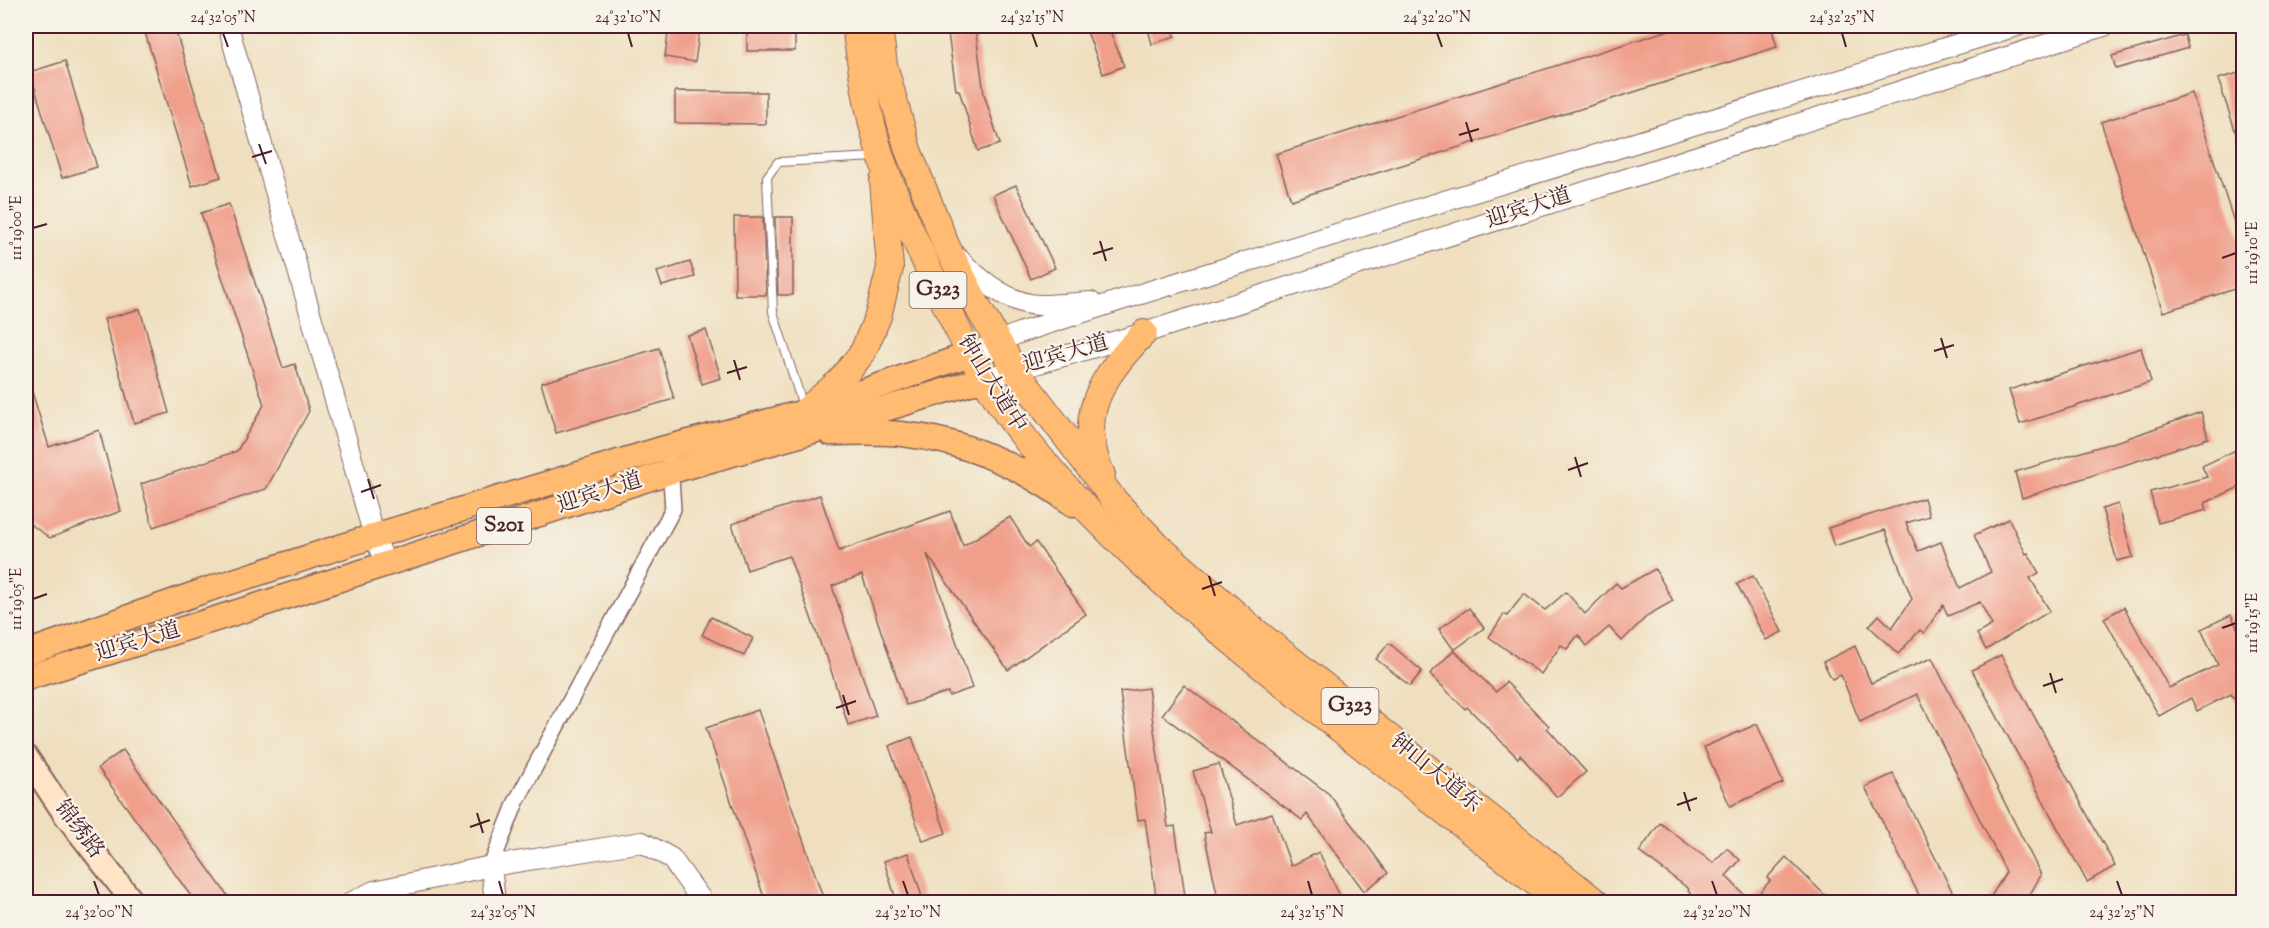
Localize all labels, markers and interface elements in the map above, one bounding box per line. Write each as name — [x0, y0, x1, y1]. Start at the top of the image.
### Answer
text: 24°32'05"N — [190, 8, 256, 29]
text: 24°32'10"N — [595, 8, 661, 29]
text: 24°32'15"N — [1000, 8, 1064, 29]
text: 24°32'20"N — [1403, 8, 1471, 29]
text: 24°32'25"N — [1809, 8, 1875, 29]
street label: 迎宾大道 — [1482, 180, 1576, 238]
text: 111°19'00"E — [7, 195, 28, 261]
text: 111°19'10"E — [2243, 222, 2264, 284]
road number: G323 — [910, 272, 966, 308]
street label: 迎宾大道 — [1019, 327, 1113, 383]
street label: 钟山大道中 — [948, 329, 1034, 439]
street label: 迎宾大道 — [553, 465, 647, 523]
road number: S201 — [477, 508, 531, 544]
text: 111°19'05"E — [7, 568, 28, 630]
text: 111°19'15"E — [2243, 593, 2264, 653]
street label: 迎宾大道 — [91, 615, 185, 671]
road number: G323 — [1322, 688, 1378, 724]
street label: 钟山大道东 — [1382, 727, 1488, 821]
street label: 锦绣路 — [45, 794, 111, 866]
text: 24°32'00"N — [65, 903, 133, 924]
text: 24°32'05"N — [470, 903, 536, 924]
text: 24°32'10"N — [875, 903, 941, 924]
text: 24°32'15"N — [1280, 903, 1344, 924]
text: 24°32'20"N — [1683, 903, 1751, 924]
text: 24°32'25"N — [2089, 903, 2155, 924]

